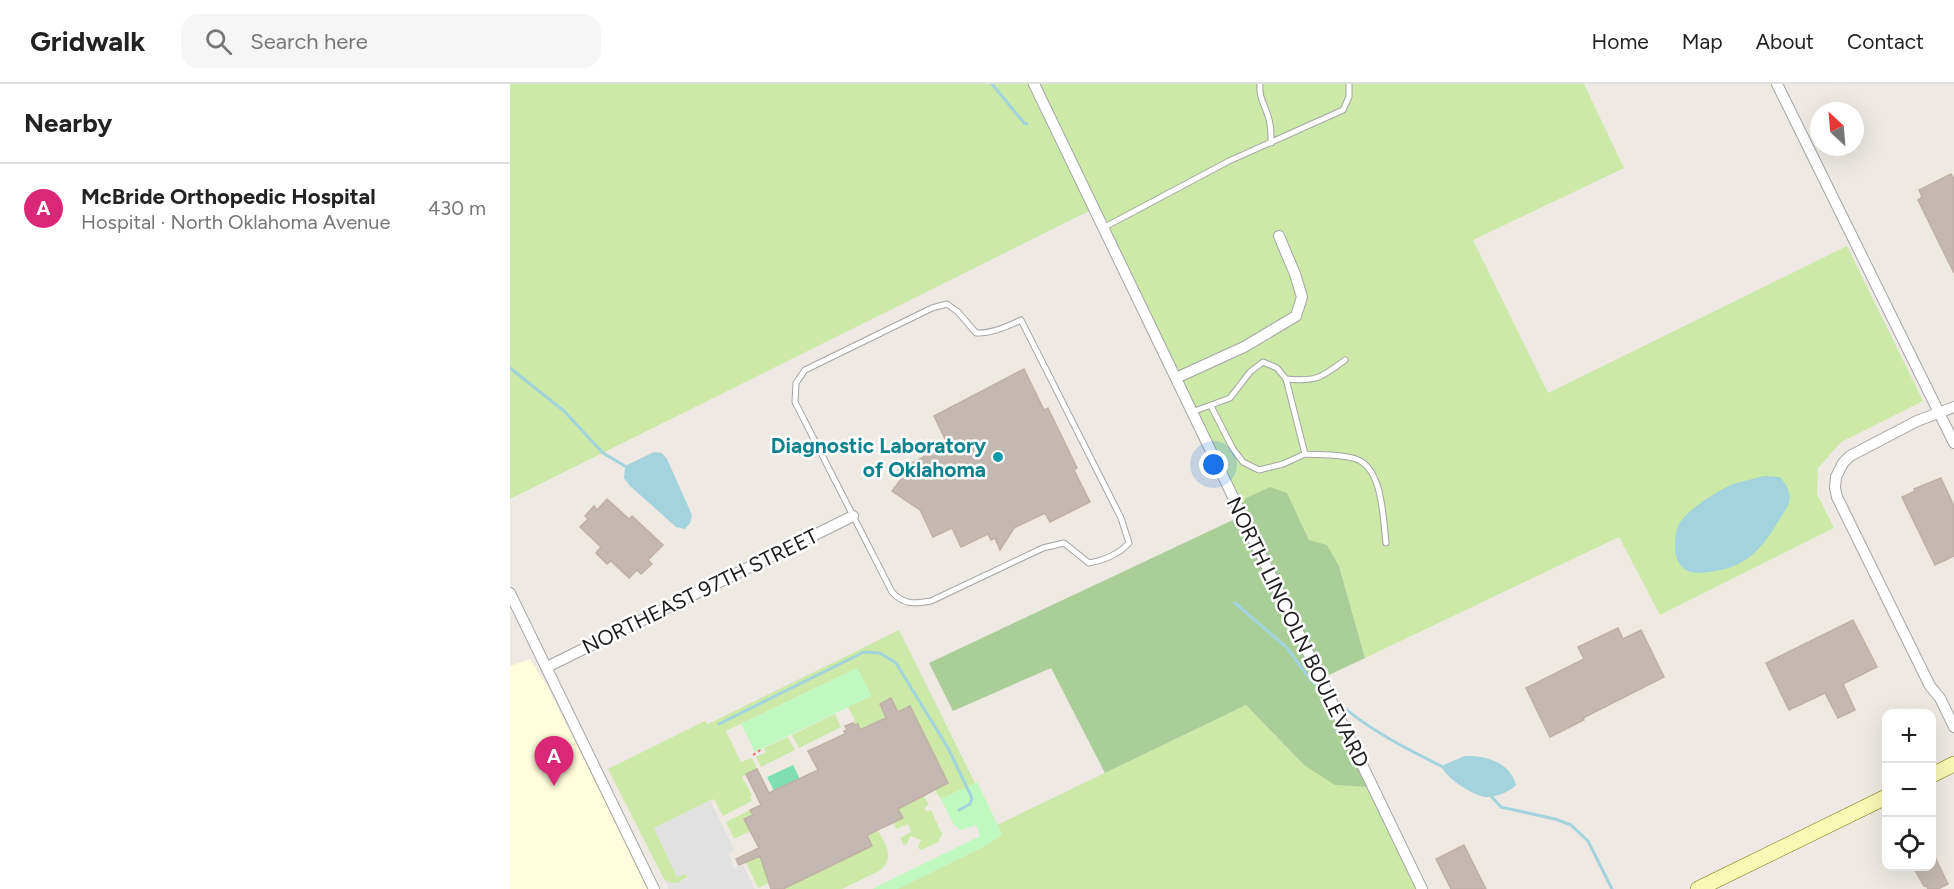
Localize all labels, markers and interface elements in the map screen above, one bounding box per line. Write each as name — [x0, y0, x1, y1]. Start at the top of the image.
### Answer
search box — [181, 14, 601, 68]
text: Gridwalk — [30, 24, 145, 58]
icon: search — [202, 25, 235, 58]
text: Search here — [250, 28, 368, 55]
text: Home — [1592, 29, 1649, 54]
text: Map — [1682, 29, 1723, 54]
text: About — [1756, 29, 1814, 54]
text: Contact — [1847, 29, 1924, 54]
north arrow — [1810, 102, 1864, 156]
text: Nearby — [24, 107, 112, 139]
text: McBride Orthopedic Hospital — [81, 183, 376, 210]
text: A — [36, 196, 51, 220]
text: 430 m — [428, 196, 486, 220]
text: Hospital · North Oklahoma Avenue — [81, 210, 390, 234]
place label: Diagnostic Laboratory of Oklahoma — [771, 433, 987, 482]
marker: Diagnostic Laboratory of Oklahoma — [991, 450, 1005, 464]
your location — [1199, 450, 1228, 479]
street label: NORTH LINCOLN BOULEVARD — [1222, 493, 1374, 771]
street label: NORTHEAST 97TH STREET — [578, 523, 822, 659]
map controls — [1882, 709, 1936, 871]
button: + — [1882, 709, 1936, 763]
pin: A — [534, 736, 573, 786]
button: − — [1882, 763, 1936, 817]
button: locate — [1882, 817, 1936, 871]

